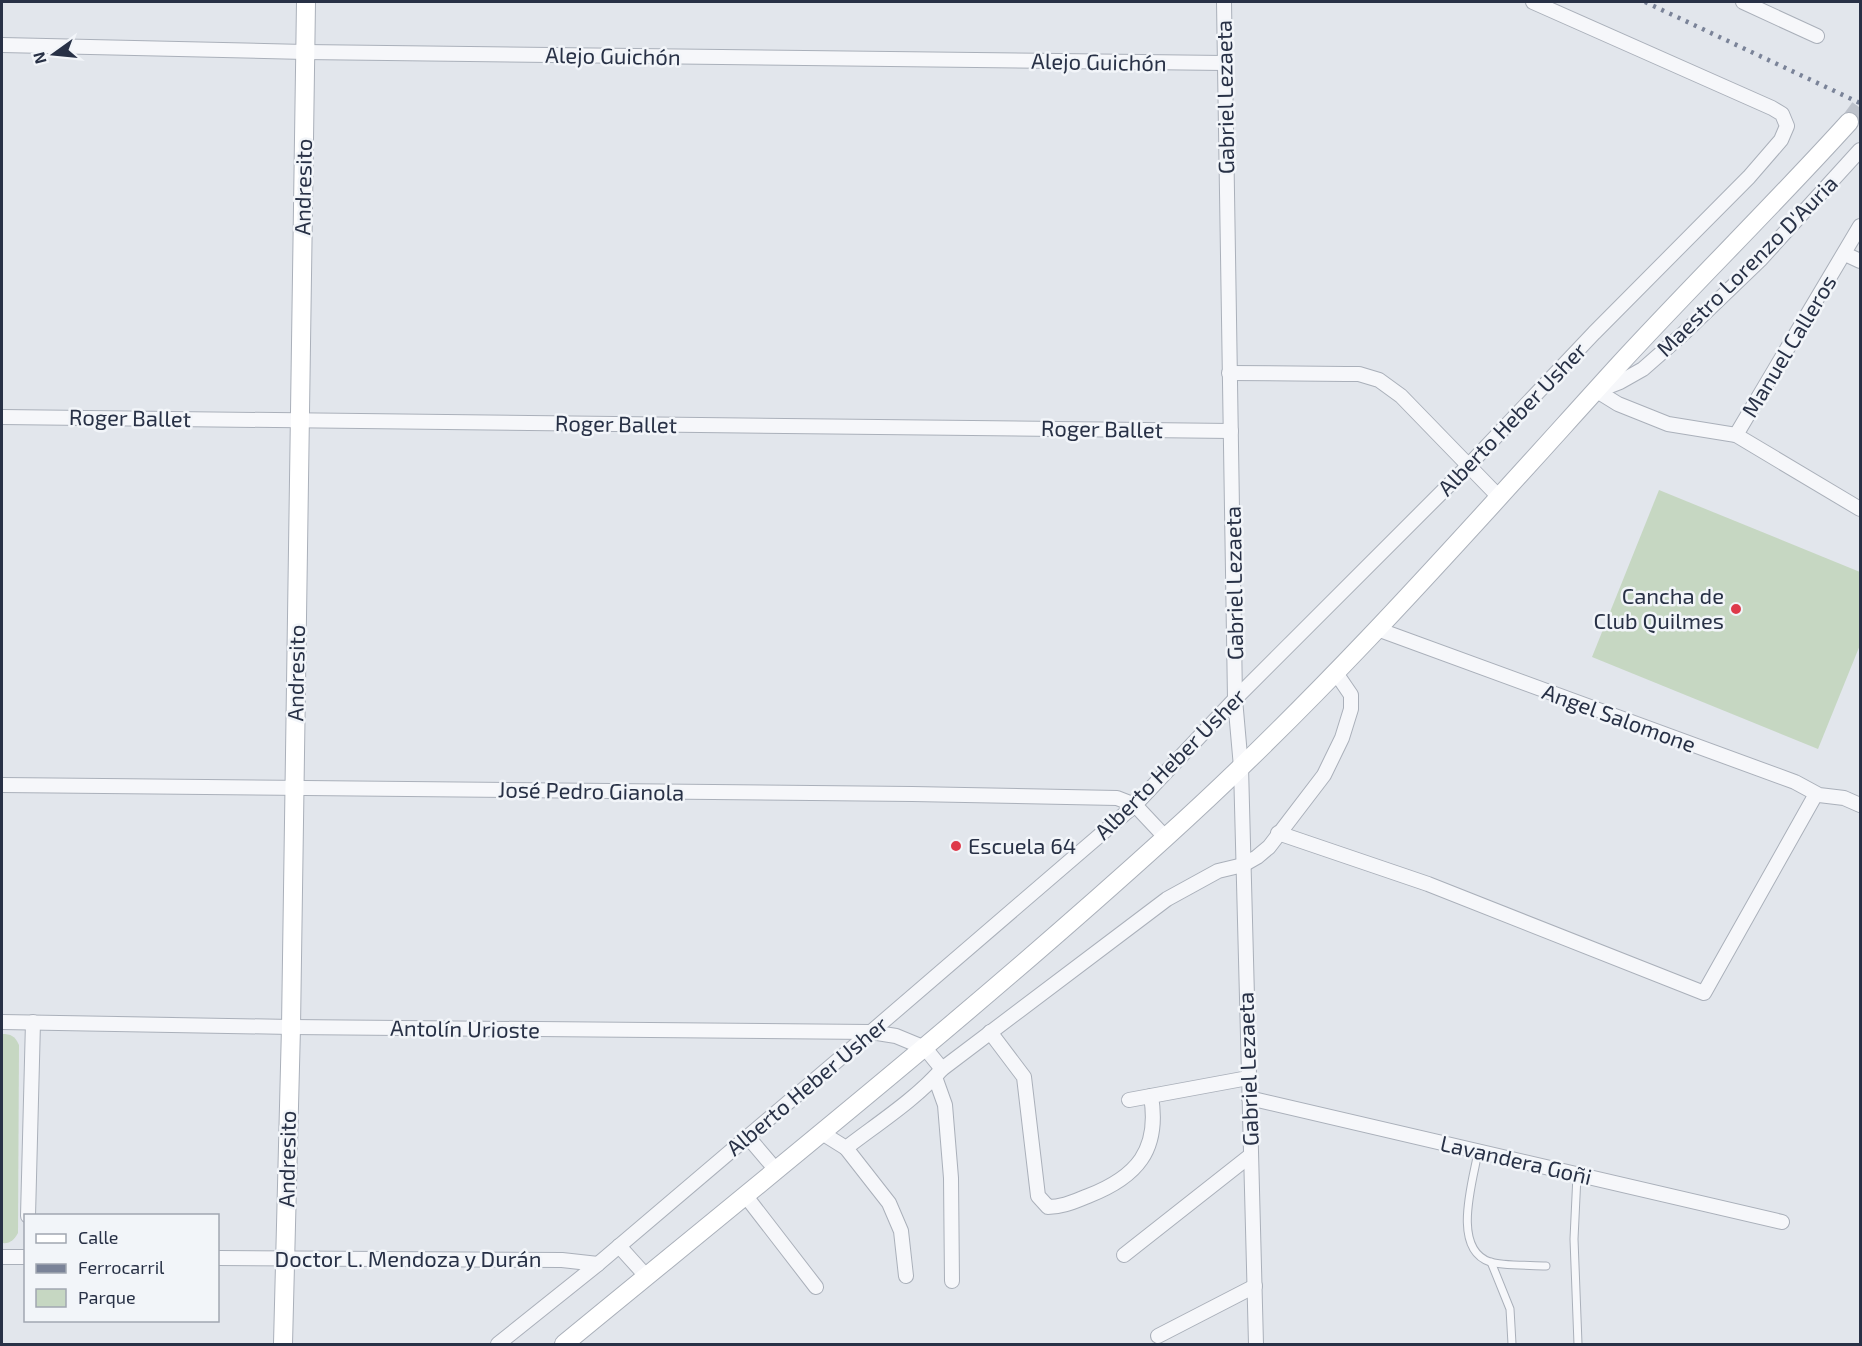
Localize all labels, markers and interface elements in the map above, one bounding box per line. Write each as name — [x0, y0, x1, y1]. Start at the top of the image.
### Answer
street label: Gabriel Lezaeta — [1210, 20, 1238, 174]
north arrow — [24, 24, 84, 84]
street label: Alejo Guichón — [545, 41, 681, 70]
street label: Alejo Guichón — [1031, 47, 1167, 76]
text: N — [28, 50, 50, 66]
street label: Andresito — [288, 138, 316, 236]
street label: Maestro Lorenzo D'Auria — [1650, 169, 1842, 361]
street label: Manuel Calleros — [1736, 270, 1841, 421]
street label: Alberto Heber Usher — [1432, 336, 1591, 500]
street label: Roger Ballet — [69, 403, 191, 431]
street label: Roger Ballet — [555, 409, 677, 437]
street label: Roger Ballet — [1041, 414, 1163, 442]
street label: Gabriel Lezaeta — [1219, 506, 1247, 660]
place label: Cancha de Club Quilmes — [1593, 582, 1724, 634]
marker: Cancha de Club Quilmes — [1729, 602, 1743, 616]
street label: Andresito — [281, 624, 309, 722]
street label: Angel Salomone — [1539, 677, 1700, 757]
street label: Alberto Heber Usher — [1088, 682, 1250, 844]
street label: José Pedro Gianola — [498, 775, 684, 805]
place label: Escuela 64 — [968, 832, 1076, 858]
marker: Escuela 64 — [949, 839, 963, 853]
street label: Gabriel Lezaeta — [1231, 992, 1263, 1146]
street label: Alberto Heber Usher — [720, 1010, 892, 1160]
street label: Antolín Urioste — [390, 1014, 540, 1042]
street label: Andresito — [272, 1110, 300, 1208]
street label: Lavandera Goñi — [1438, 1129, 1594, 1189]
legend — [24, 1214, 219, 1322]
text: Calle — [78, 1226, 119, 1248]
street label: Doctor L. Mendoza y Durán — [275, 1245, 541, 1271]
text: Ferrocarril — [78, 1256, 165, 1278]
text: Parque — [78, 1286, 136, 1308]

